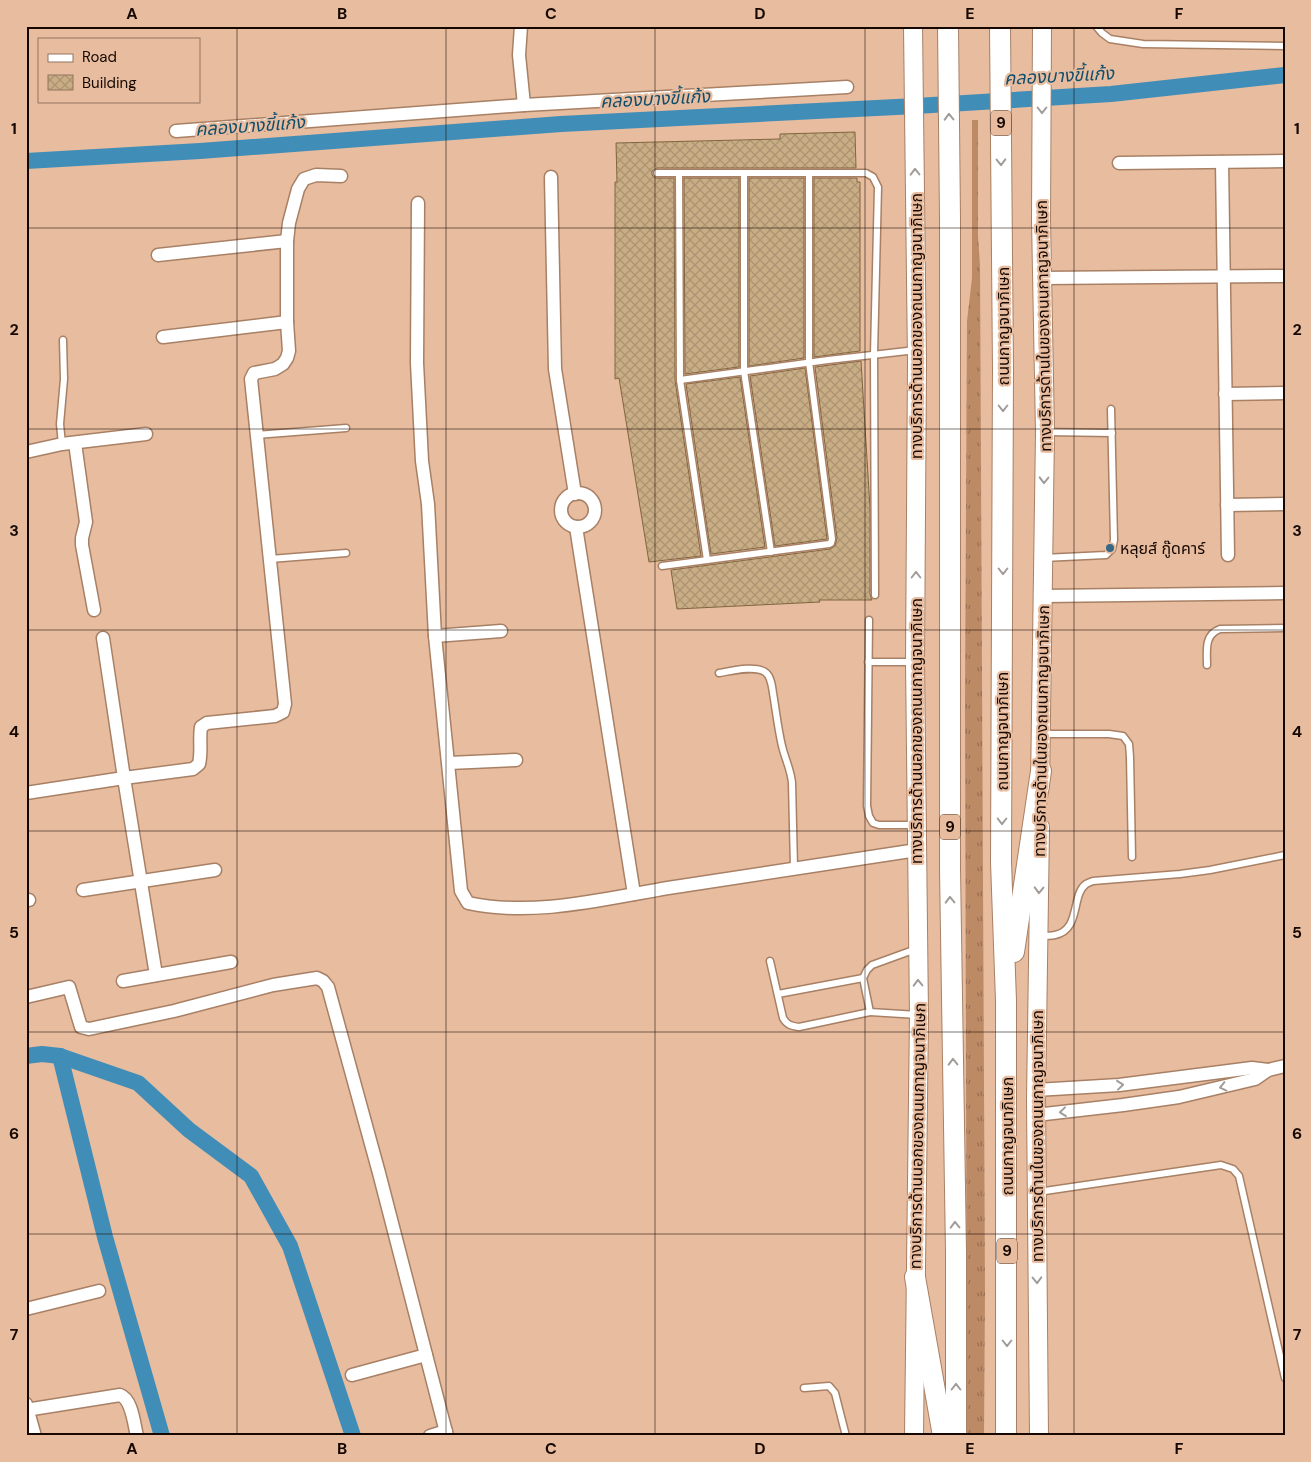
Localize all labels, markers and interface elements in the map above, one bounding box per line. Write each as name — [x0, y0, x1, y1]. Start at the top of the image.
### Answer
text: A — [126, 3, 138, 24]
text: B — [337, 3, 347, 24]
text: C — [545, 3, 557, 24]
text: D — [754, 3, 766, 24]
text: E — [965, 3, 975, 24]
text: F — [1175, 3, 1184, 24]
legend — [38, 38, 200, 102]
text: Road — [82, 47, 117, 67]
water label: คลองบางขี้แก้ง — [1004, 60, 1116, 91]
text: Building — [82, 73, 137, 93]
water label: คลองบางขี้แก้ง — [600, 83, 712, 114]
one-way arrow — [1037, 106, 1047, 114]
water label: คลองบางขี้แก้ง — [194, 109, 307, 142]
road number: 9 — [991, 110, 1011, 136]
one-way arrow — [944, 113, 954, 121]
text: 1 — [11, 118, 17, 139]
text: 1 — [1294, 118, 1300, 139]
one-way arrow — [996, 159, 1006, 167]
one-way arrow — [910, 168, 920, 176]
street label: ทางบริการด้านนอกของถนนกาญจนาภิเษก — [906, 193, 927, 459]
street label: ทางบริการด้านในของถนนกาญจนาภิเษก — [1031, 200, 1056, 452]
street label: ถนนกาญจนาภิเษก — [993, 267, 1014, 385]
text: 2 — [9, 319, 19, 340]
text: 2 — [1292, 319, 1302, 340]
one-way arrow — [998, 405, 1008, 413]
one-way arrow — [1039, 477, 1049, 485]
text: 3 — [9, 520, 19, 541]
text: 3 — [1292, 520, 1302, 541]
place label: หลุยส์ กู๊ดคาร์ — [1120, 538, 1206, 559]
marker: หลุยส์ กู๊ดคาร์ — [1104, 542, 1116, 554]
one-way arrow — [998, 568, 1008, 575]
one-way arrow — [911, 571, 921, 579]
street label: ทางบริการด้านนอกของถนนกาญจนาภิเษก — [906, 598, 927, 864]
street label: ทางบริการด้านในของถนนกาญจนาภิเษก — [1029, 605, 1054, 857]
street label: ถนนกาญจนาภิเษก — [992, 672, 1013, 790]
text: 4 — [9, 721, 19, 742]
text: 4 — [1292, 721, 1302, 742]
road number: 9 — [940, 814, 960, 840]
one-way arrow — [996, 817, 1007, 825]
one-way arrow — [1034, 886, 1044, 894]
one-way arrow — [945, 895, 955, 903]
text: 5 — [9, 922, 19, 943]
text: 5 — [1292, 922, 1302, 943]
one-way arrow — [913, 979, 924, 987]
street label: ทางบริการด้านนอกของถนนกาญจนาภิเษก — [905, 1003, 930, 1269]
street label: ทางบริการด้านในของถนนกาญจนาภิเษก — [1027, 1010, 1048, 1262]
one-way arrow — [948, 1058, 958, 1066]
street label: ถนนกาญจนาภิเษก — [997, 1077, 1018, 1195]
one-way arrow — [1116, 1080, 1124, 1091]
one-way arrow — [1219, 1081, 1228, 1092]
one-way arrow — [1058, 1106, 1066, 1117]
text: 6 — [9, 1123, 19, 1144]
text: 6 — [1292, 1123, 1302, 1144]
one-way arrow — [950, 1220, 961, 1228]
road number: 9 — [997, 1238, 1017, 1264]
one-way arrow — [1032, 1276, 1042, 1284]
text: 7 — [10, 1324, 19, 1345]
text: 7 — [1293, 1324, 1302, 1345]
one-way arrow — [1002, 1340, 1012, 1347]
one-way arrow — [951, 1383, 961, 1390]
text: A — [126, 1438, 138, 1459]
text: B — [337, 1438, 347, 1459]
text: C — [545, 1438, 557, 1459]
text: D — [754, 1438, 766, 1459]
text: E — [965, 1438, 975, 1459]
text: F — [1175, 1438, 1184, 1459]

